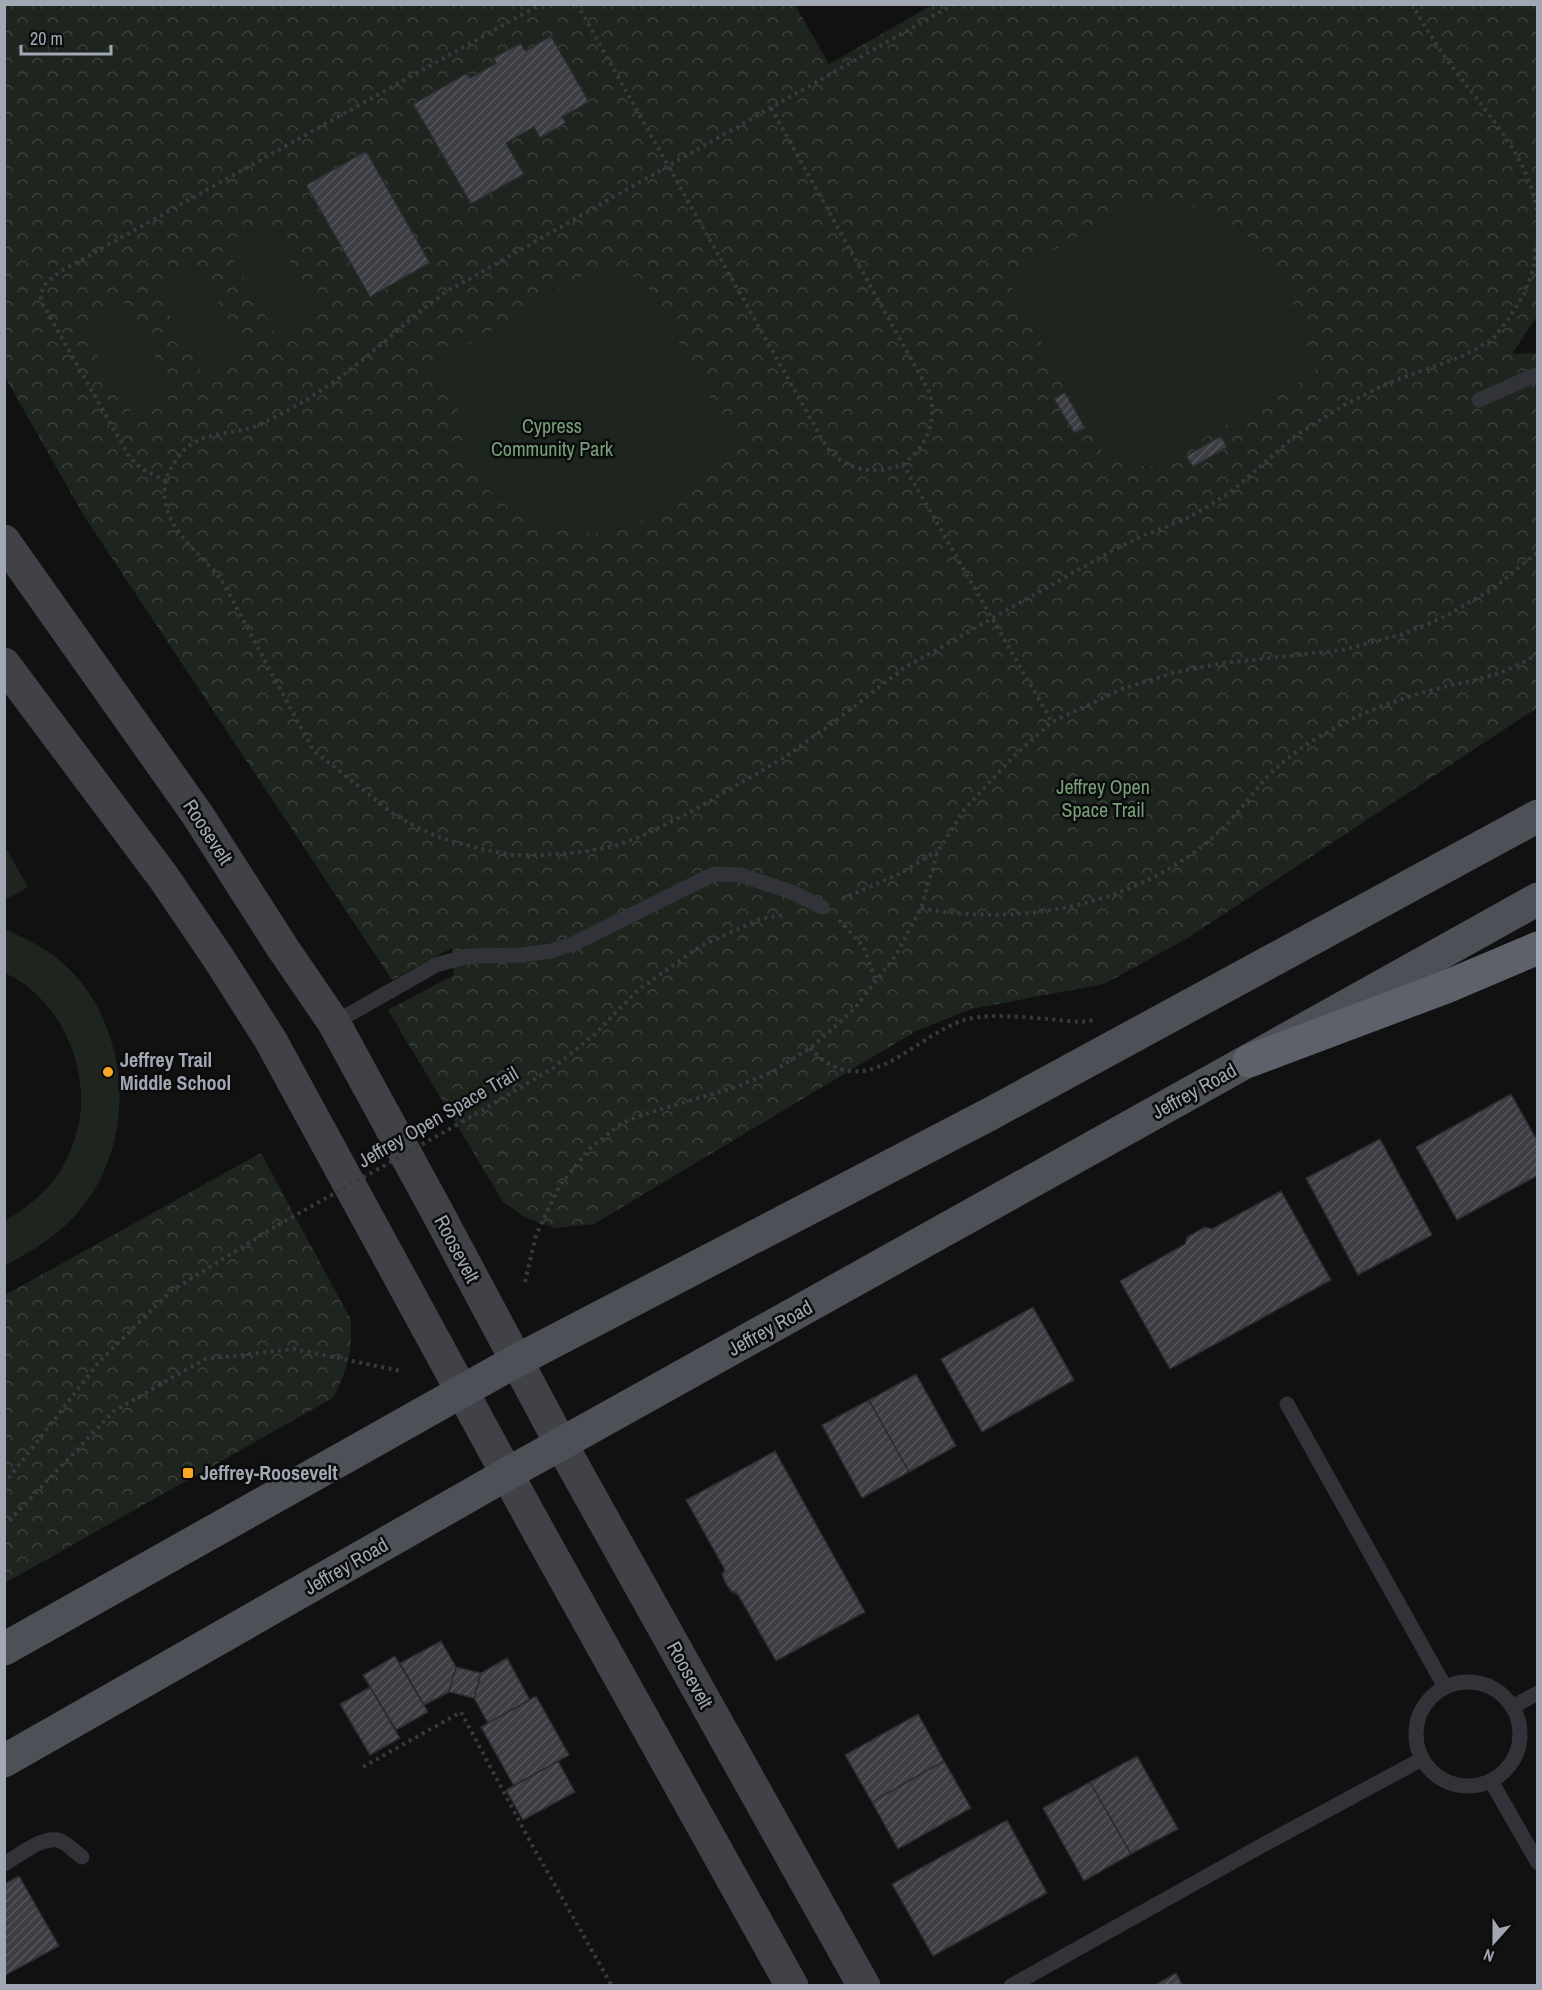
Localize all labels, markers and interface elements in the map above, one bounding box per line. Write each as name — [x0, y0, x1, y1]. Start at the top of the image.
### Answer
scale bar — [21, 18, 111, 56]
text: 20 m — [30, 26, 63, 51]
park label: Cypress Community Park — [491, 412, 614, 462]
park label: Jeffrey Open Space Trail — [1056, 773, 1150, 823]
street label: Roosevelt — [177, 794, 240, 870]
place label: Jeffrey Trail Middle School — [120, 1046, 231, 1096]
street label: Jeffrey Road — [1147, 1056, 1241, 1125]
street label: Jeffrey Open Space Trail — [353, 1060, 523, 1174]
marker: Jeffrey Trail Middle School — [101, 1065, 115, 1079]
street label: Roosevelt — [428, 1210, 487, 1288]
street label: Jeffrey Road — [723, 1293, 817, 1362]
place label: Jeffrey-Roosevelt — [200, 1459, 338, 1486]
marker: Jeffrey-Roosevelt — [181, 1466, 195, 1480]
street label: Jeffrey Road — [299, 1531, 393, 1600]
street label: Roosevelt — [661, 1636, 720, 1714]
north arrow — [1464, 1912, 1524, 1972]
text: N — [1480, 1944, 1497, 1968]

